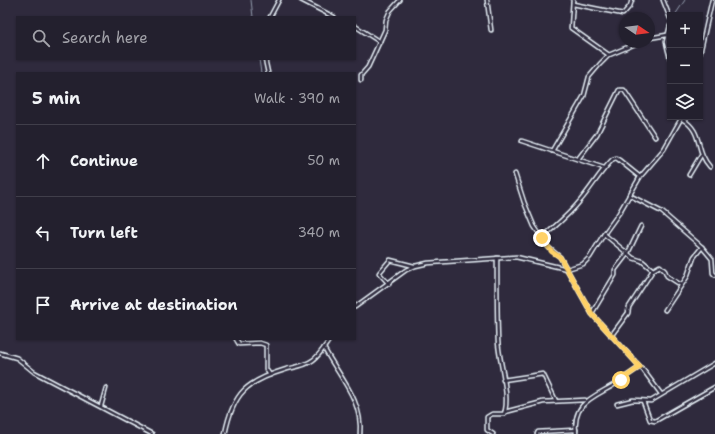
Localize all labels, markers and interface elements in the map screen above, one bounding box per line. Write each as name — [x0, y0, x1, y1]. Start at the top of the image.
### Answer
north arrow — [619, 12, 655, 48]
map controls — [667, 12, 703, 120]
button: + — [667, 12, 703, 48]
search box — [16, 16, 356, 60]
icon: search — [30, 27, 52, 49]
text: Search here — [62, 28, 148, 48]
button: − — [667, 48, 703, 84]
button: layers — [667, 84, 703, 120]
text: 5 min — [32, 87, 80, 109]
text: Walk · 390 m — [254, 90, 340, 107]
icon: ahead — [32, 150, 54, 172]
text: Continue — [70, 151, 138, 171]
text: 50 m — [307, 152, 340, 169]
icon: left — [32, 222, 54, 244]
text: Turn left — [70, 223, 138, 243]
text: 340 m — [298, 224, 340, 241]
route end — [533, 229, 551, 247]
icon: arrive — [32, 294, 54, 316]
text: Arrive at destination — [70, 295, 238, 315]
route start — [612, 371, 630, 389]

